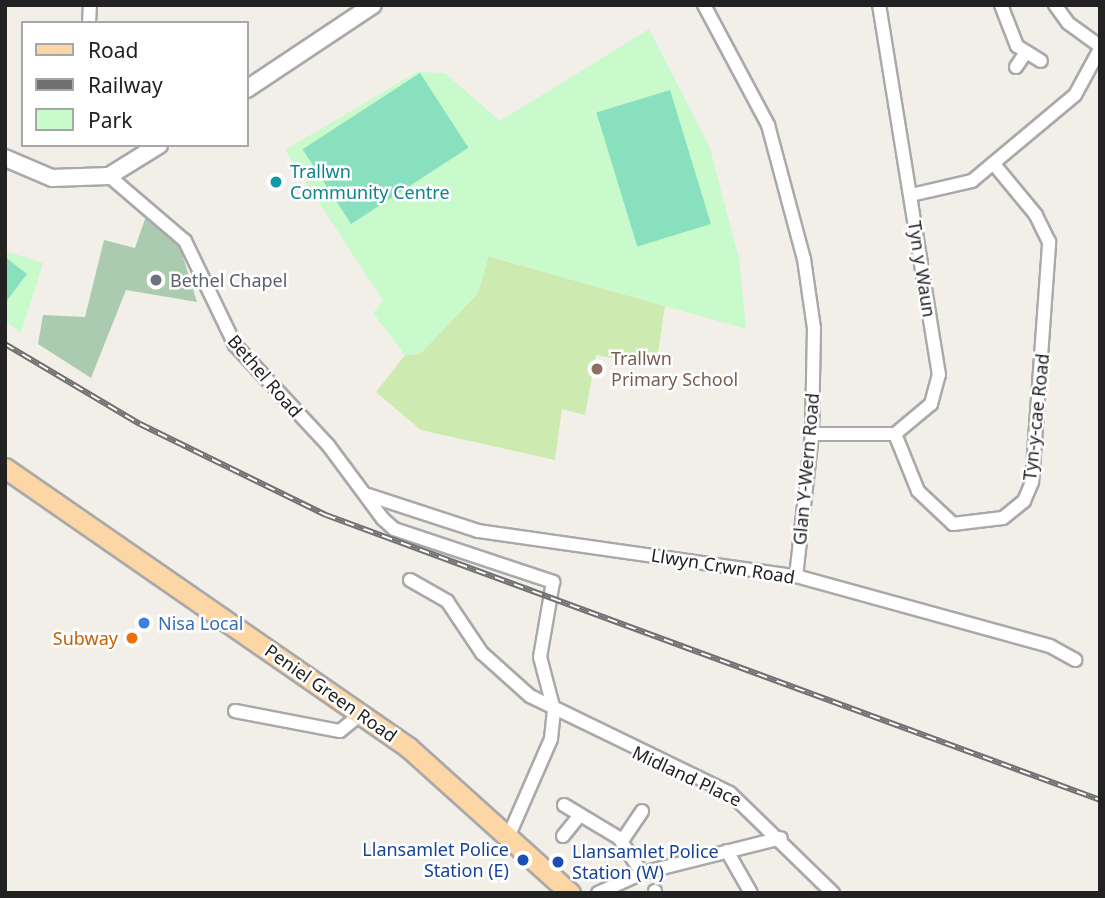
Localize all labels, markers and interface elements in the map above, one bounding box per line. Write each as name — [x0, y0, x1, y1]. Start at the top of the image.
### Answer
legend — [21, 21, 248, 147]
text: Road — [88, 36, 138, 64]
text: Railway — [88, 71, 163, 99]
text: Park — [88, 106, 132, 134]
place label: Trallwn Community Centre — [290, 161, 450, 204]
marker: Trallwn Community Centre — [268, 174, 284, 190]
street label: Tyn y Waun — [904, 219, 940, 319]
place label: Bethel Chapel — [170, 269, 287, 291]
marker: Bethel Chapel — [148, 272, 164, 288]
street label: Bethel Road — [223, 330, 307, 422]
place label: Trallwn Primary School — [611, 348, 738, 390]
street label: Tyn-y-cae Road — [1019, 352, 1053, 482]
marker: Trallwn Primary School — [589, 361, 605, 377]
street label: Glan Y-Wern Road — [789, 392, 823, 546]
street label: Llwyn Crwn Road — [650, 544, 796, 588]
place label: Nisa Local — [158, 612, 243, 634]
marker: Nisa Local — [136, 615, 152, 631]
place label: Subway — [53, 627, 118, 649]
marker: Subway — [124, 630, 140, 646]
street label: Peniel Green Road — [261, 639, 401, 747]
street label: Midland Place — [629, 741, 745, 811]
place label: Llansamlet Police Station (E) — [362, 839, 509, 882]
place label: Llansamlet Police Station (W) — [572, 841, 719, 884]
marker: Llansamlet Police Station (E) — [515, 852, 531, 868]
marker: Llansamlet Police Station (W) — [550, 854, 566, 870]

